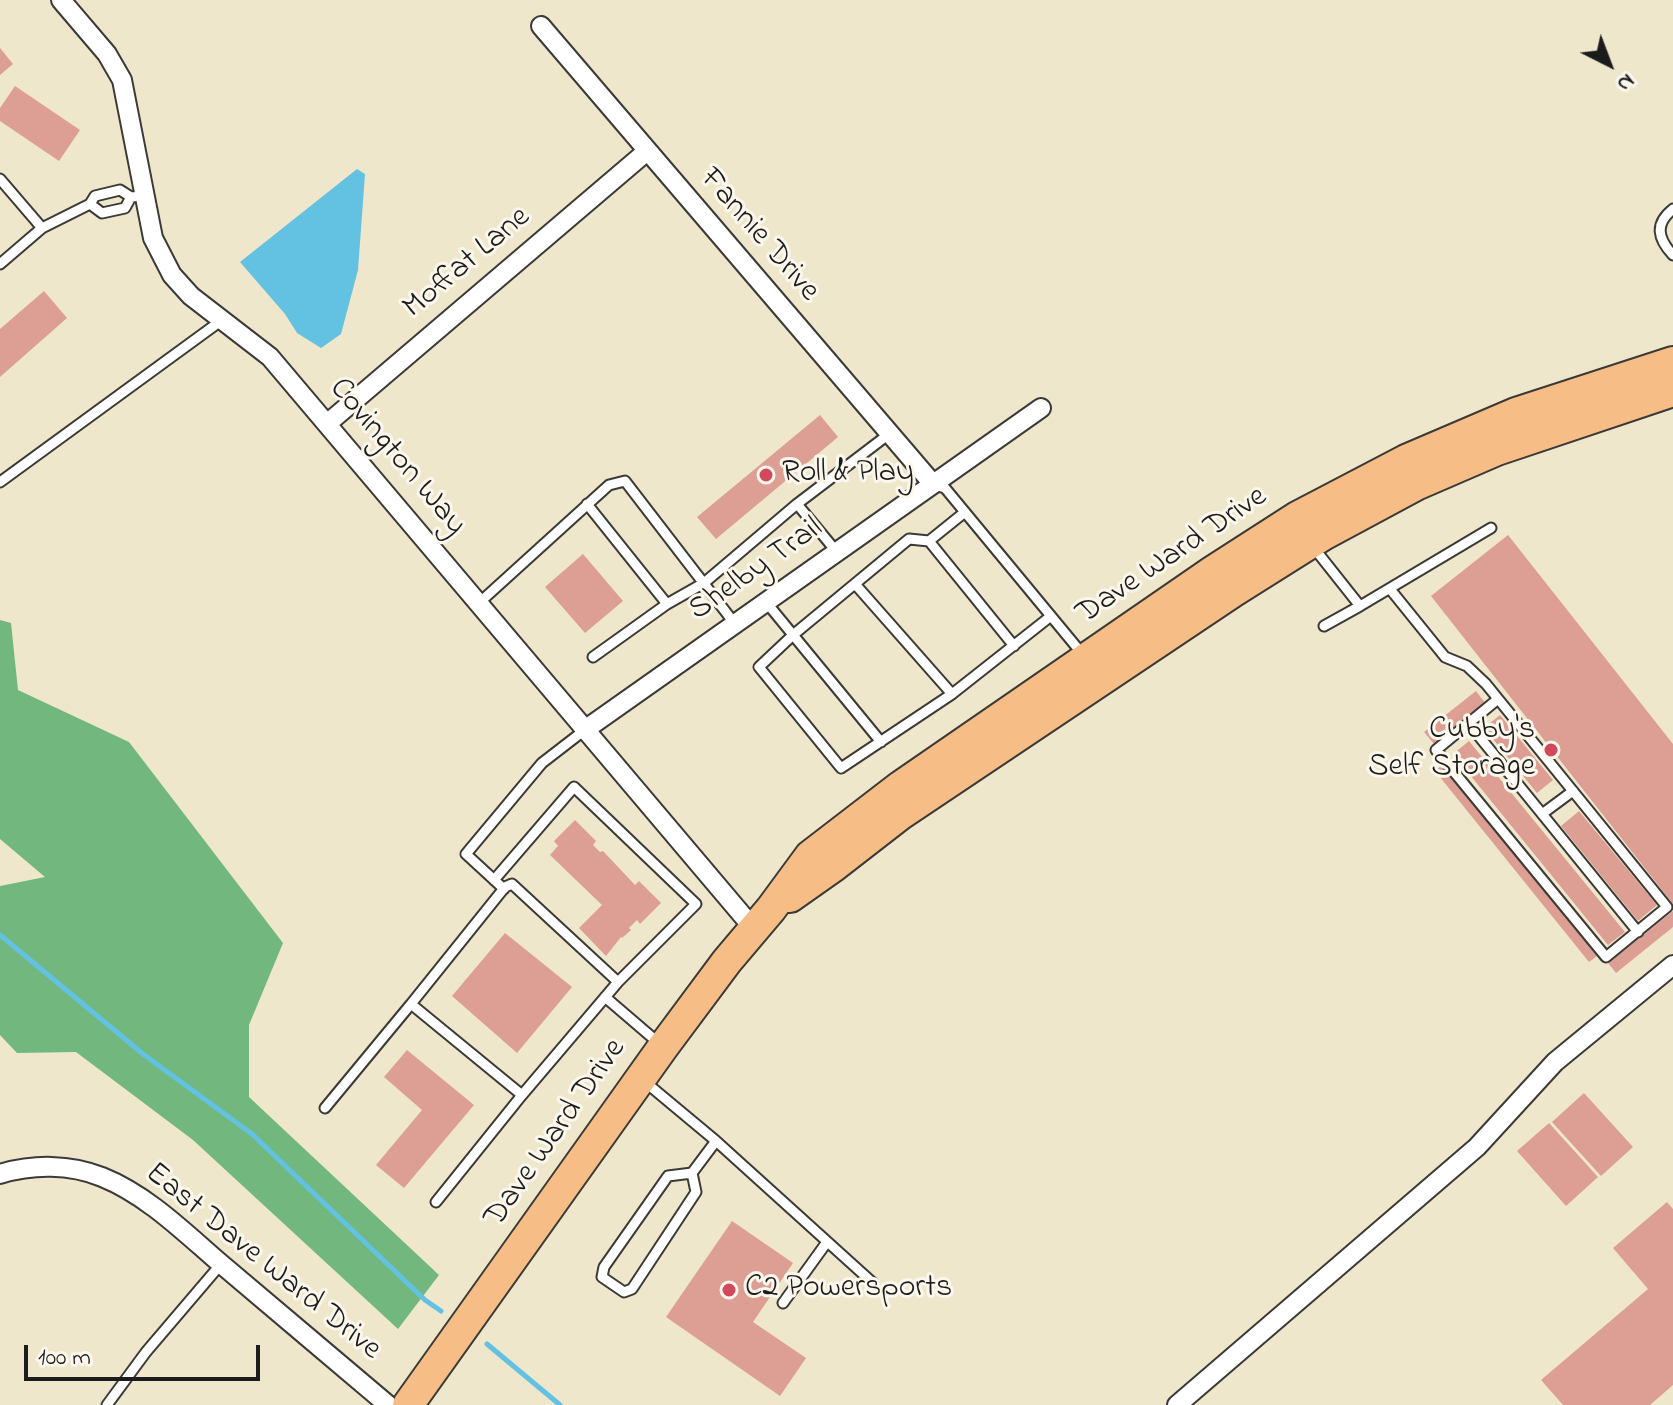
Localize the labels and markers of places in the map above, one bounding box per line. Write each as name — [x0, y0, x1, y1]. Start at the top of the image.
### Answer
place label: Roll & Play — [782, 456, 914, 494]
marker: Roll & Play — [757, 466, 775, 484]
place label: Cubby's Self Storage — [1368, 713, 1535, 788]
marker: Cubby's Self Storage — [1542, 741, 1560, 759]
place label: C2 Powersports — [745, 1271, 952, 1309]
marker: C2 Powersports — [720, 1281, 738, 1299]

